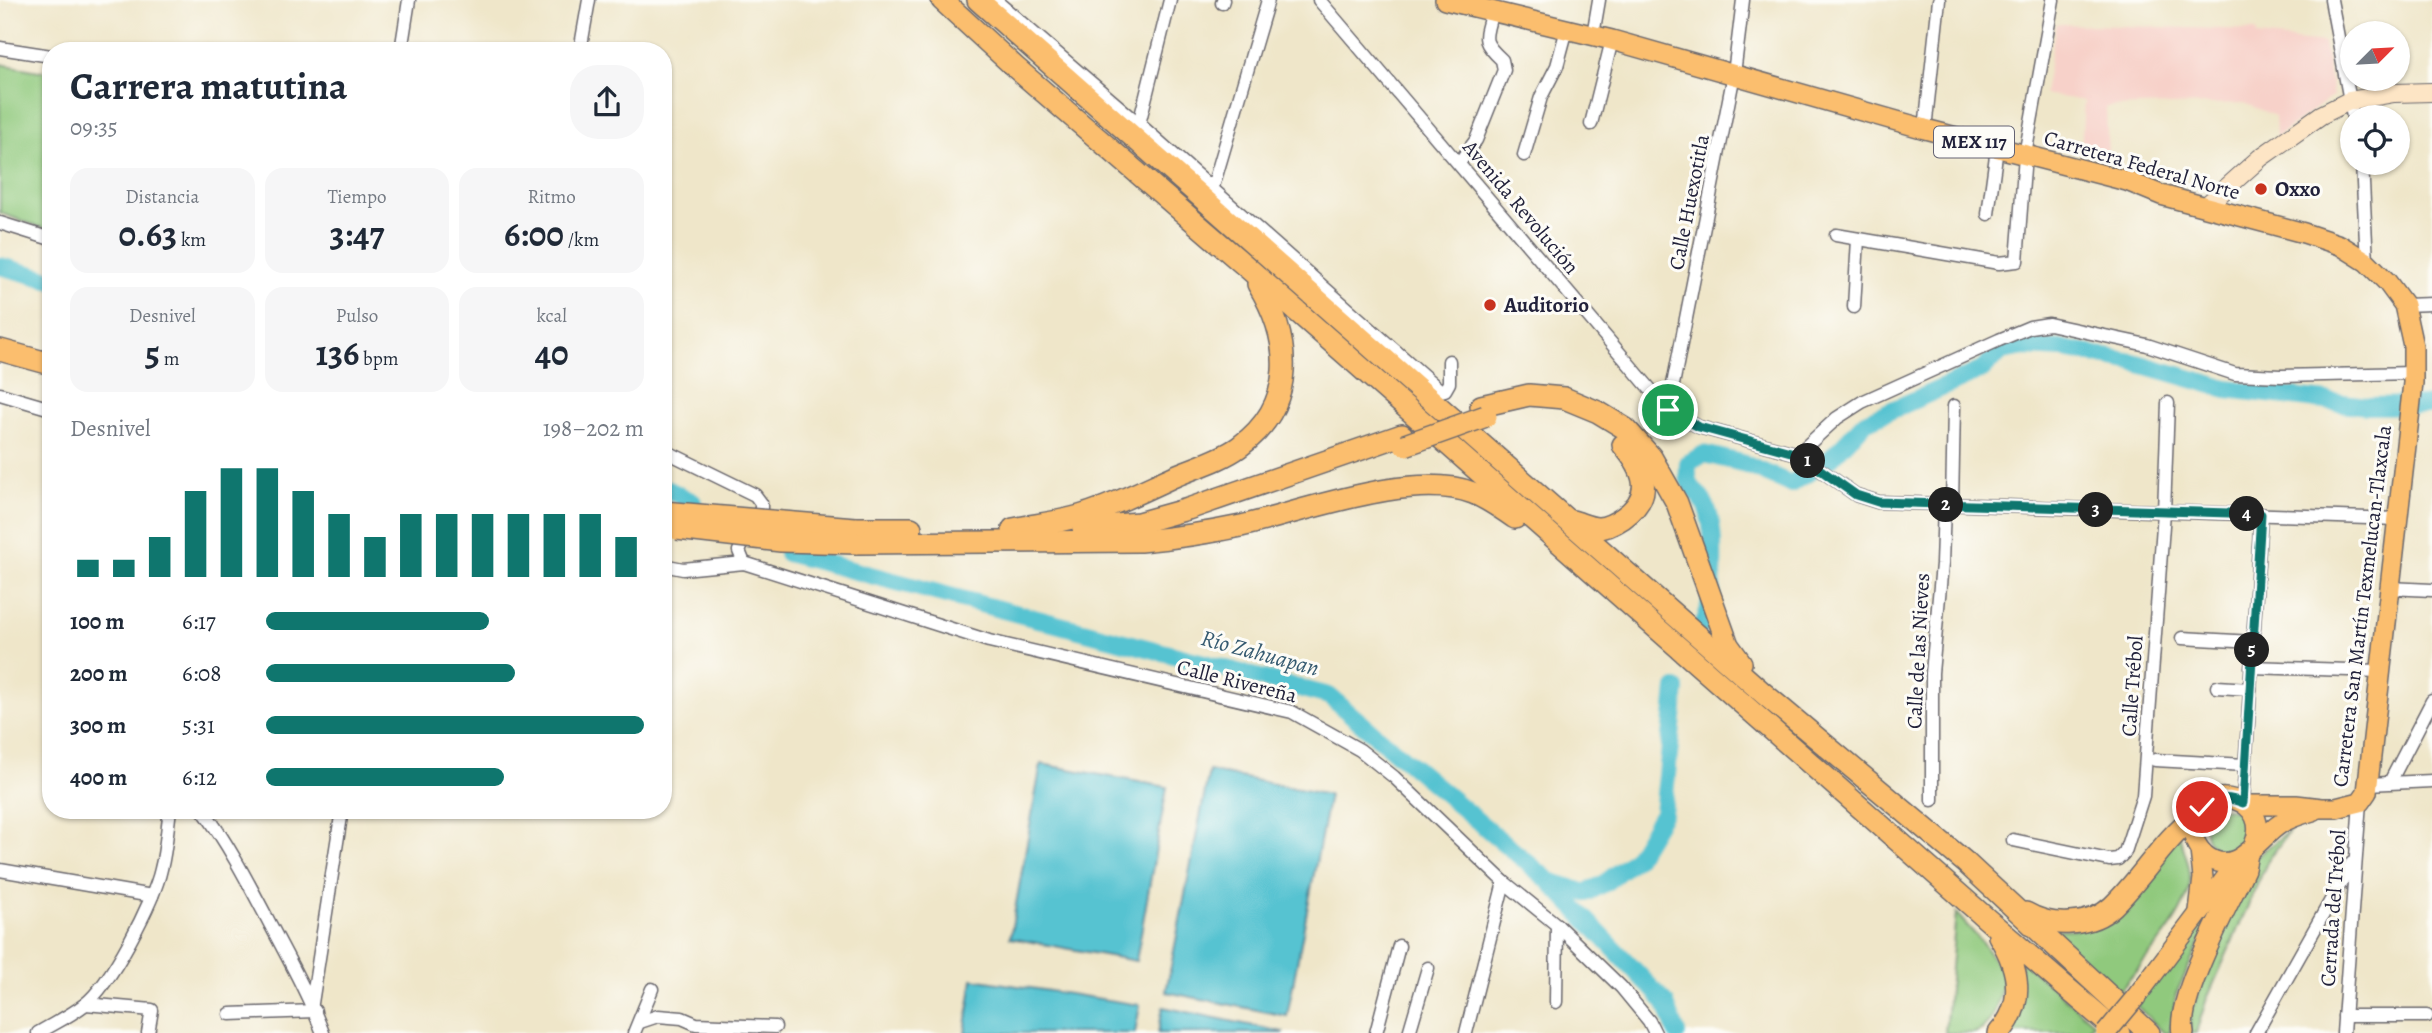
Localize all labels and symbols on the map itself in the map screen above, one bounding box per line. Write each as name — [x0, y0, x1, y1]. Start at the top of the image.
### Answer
north arrow — [2340, 21, 2410, 91]
street label: Carretera Federal Norte — [2041, 124, 2243, 206]
road number: MEX 117 — [1934, 126, 2014, 158]
street label: Calle Huexotitla — [1662, 132, 1716, 272]
street label: Avenida Revolución — [1456, 133, 1585, 280]
place label: Oxxo — [2275, 175, 2321, 203]
marker: Oxxo — [2253, 181, 2269, 197]
place label: Auditorio — [1503, 291, 1589, 319]
marker: Auditorio — [1482, 297, 1498, 313]
pin — [1638, 380, 1698, 440]
street label: Carretera San Martín Texmelucan-Tlaxcala — [2326, 423, 2398, 789]
pin: 1 — [1790, 444, 1826, 478]
pin: 2 — [1928, 488, 1964, 522]
pin: 3 — [2078, 492, 2114, 528]
pin: 4 — [2230, 496, 2264, 532]
street label: Calle de las Nieves — [1900, 572, 1936, 730]
water label: Río Zahuapan — [1198, 622, 1322, 684]
pin: 5 — [2234, 632, 2270, 668]
street label: Calle Trébol — [2115, 635, 2149, 737]
street label: Calle Rivereña — [1174, 653, 1300, 709]
pin — [2172, 777, 2232, 837]
street label: Cerrada del Trébol — [2314, 829, 2352, 987]

